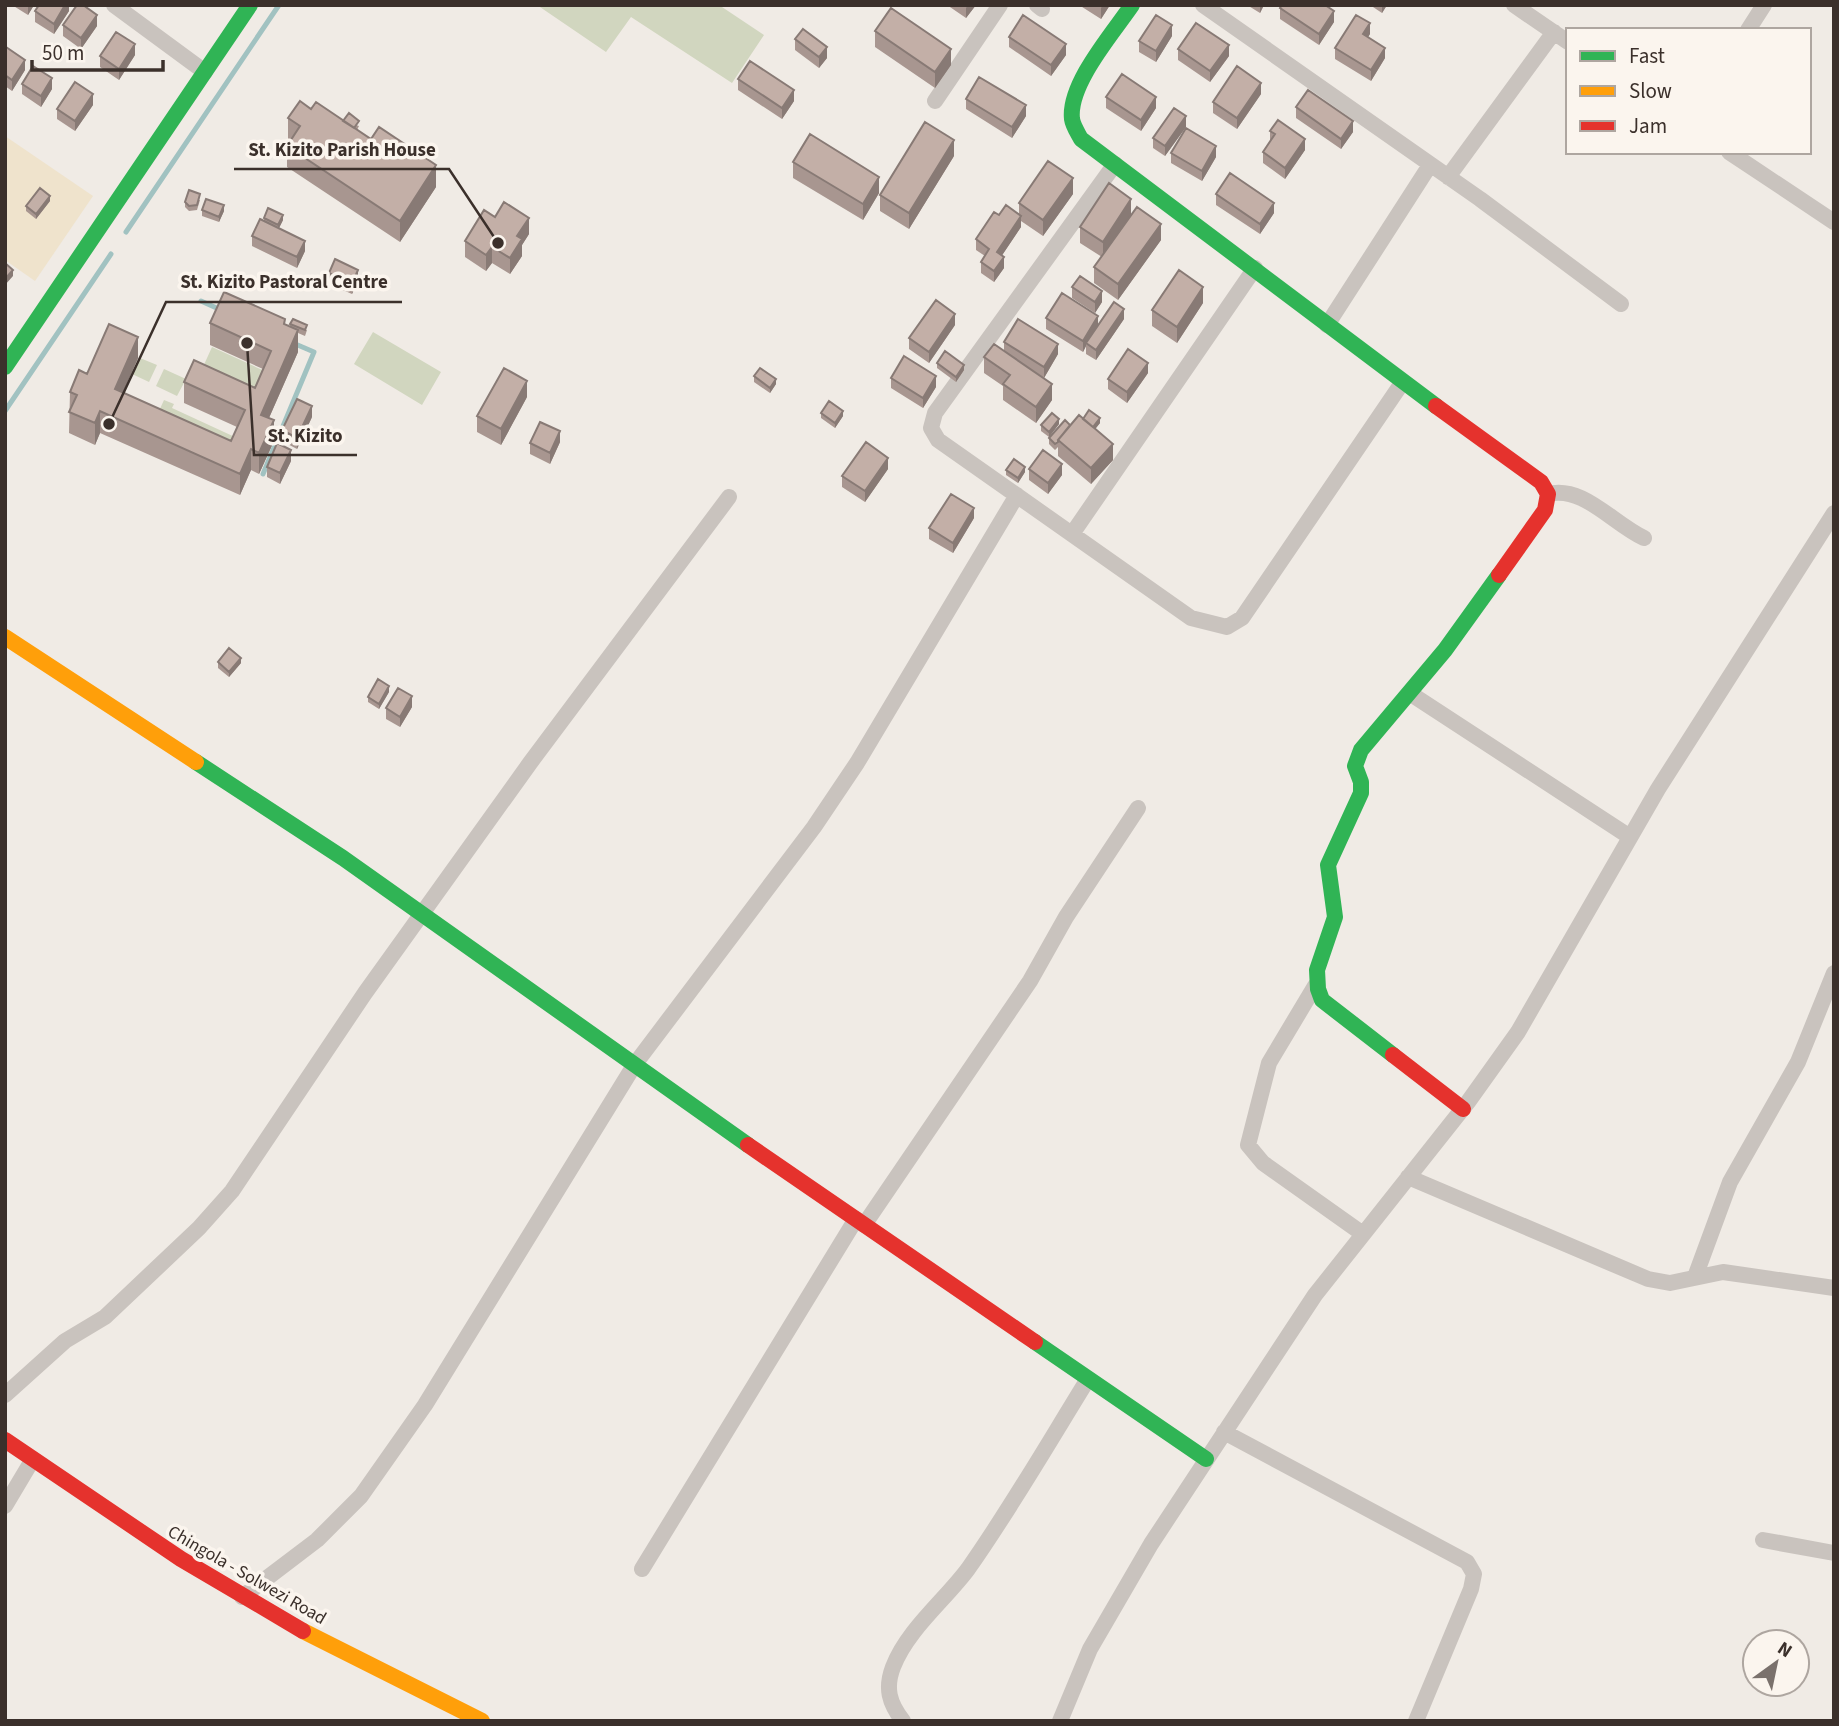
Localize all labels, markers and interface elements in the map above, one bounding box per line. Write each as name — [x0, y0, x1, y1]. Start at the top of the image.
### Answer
scale bar — [32, 28, 163, 72]
legend — [1566, 28, 1811, 154]
text: 50 m — [42, 38, 84, 68]
text: Fast — [1629, 41, 1665, 71]
text: Slow — [1629, 76, 1672, 106]
text: Jam — [1629, 111, 1667, 141]
callout: St. Kizito Parish House — [234, 129, 449, 169]
text: St. Kizito Parish House — [248, 137, 436, 164]
callout: St. Kizito Pastoral Centre — [166, 262, 402, 302]
text: St. Kizito Pastoral Centre — [180, 269, 388, 296]
callout: St. Kizito — [254, 415, 357, 455]
text: St. Kizito — [268, 423, 342, 450]
street label: Chingola - Solwezi Road — [163, 1519, 331, 1631]
north arrow — [1741, 1628, 1811, 1698]
text: N — [1772, 1635, 1797, 1665]

